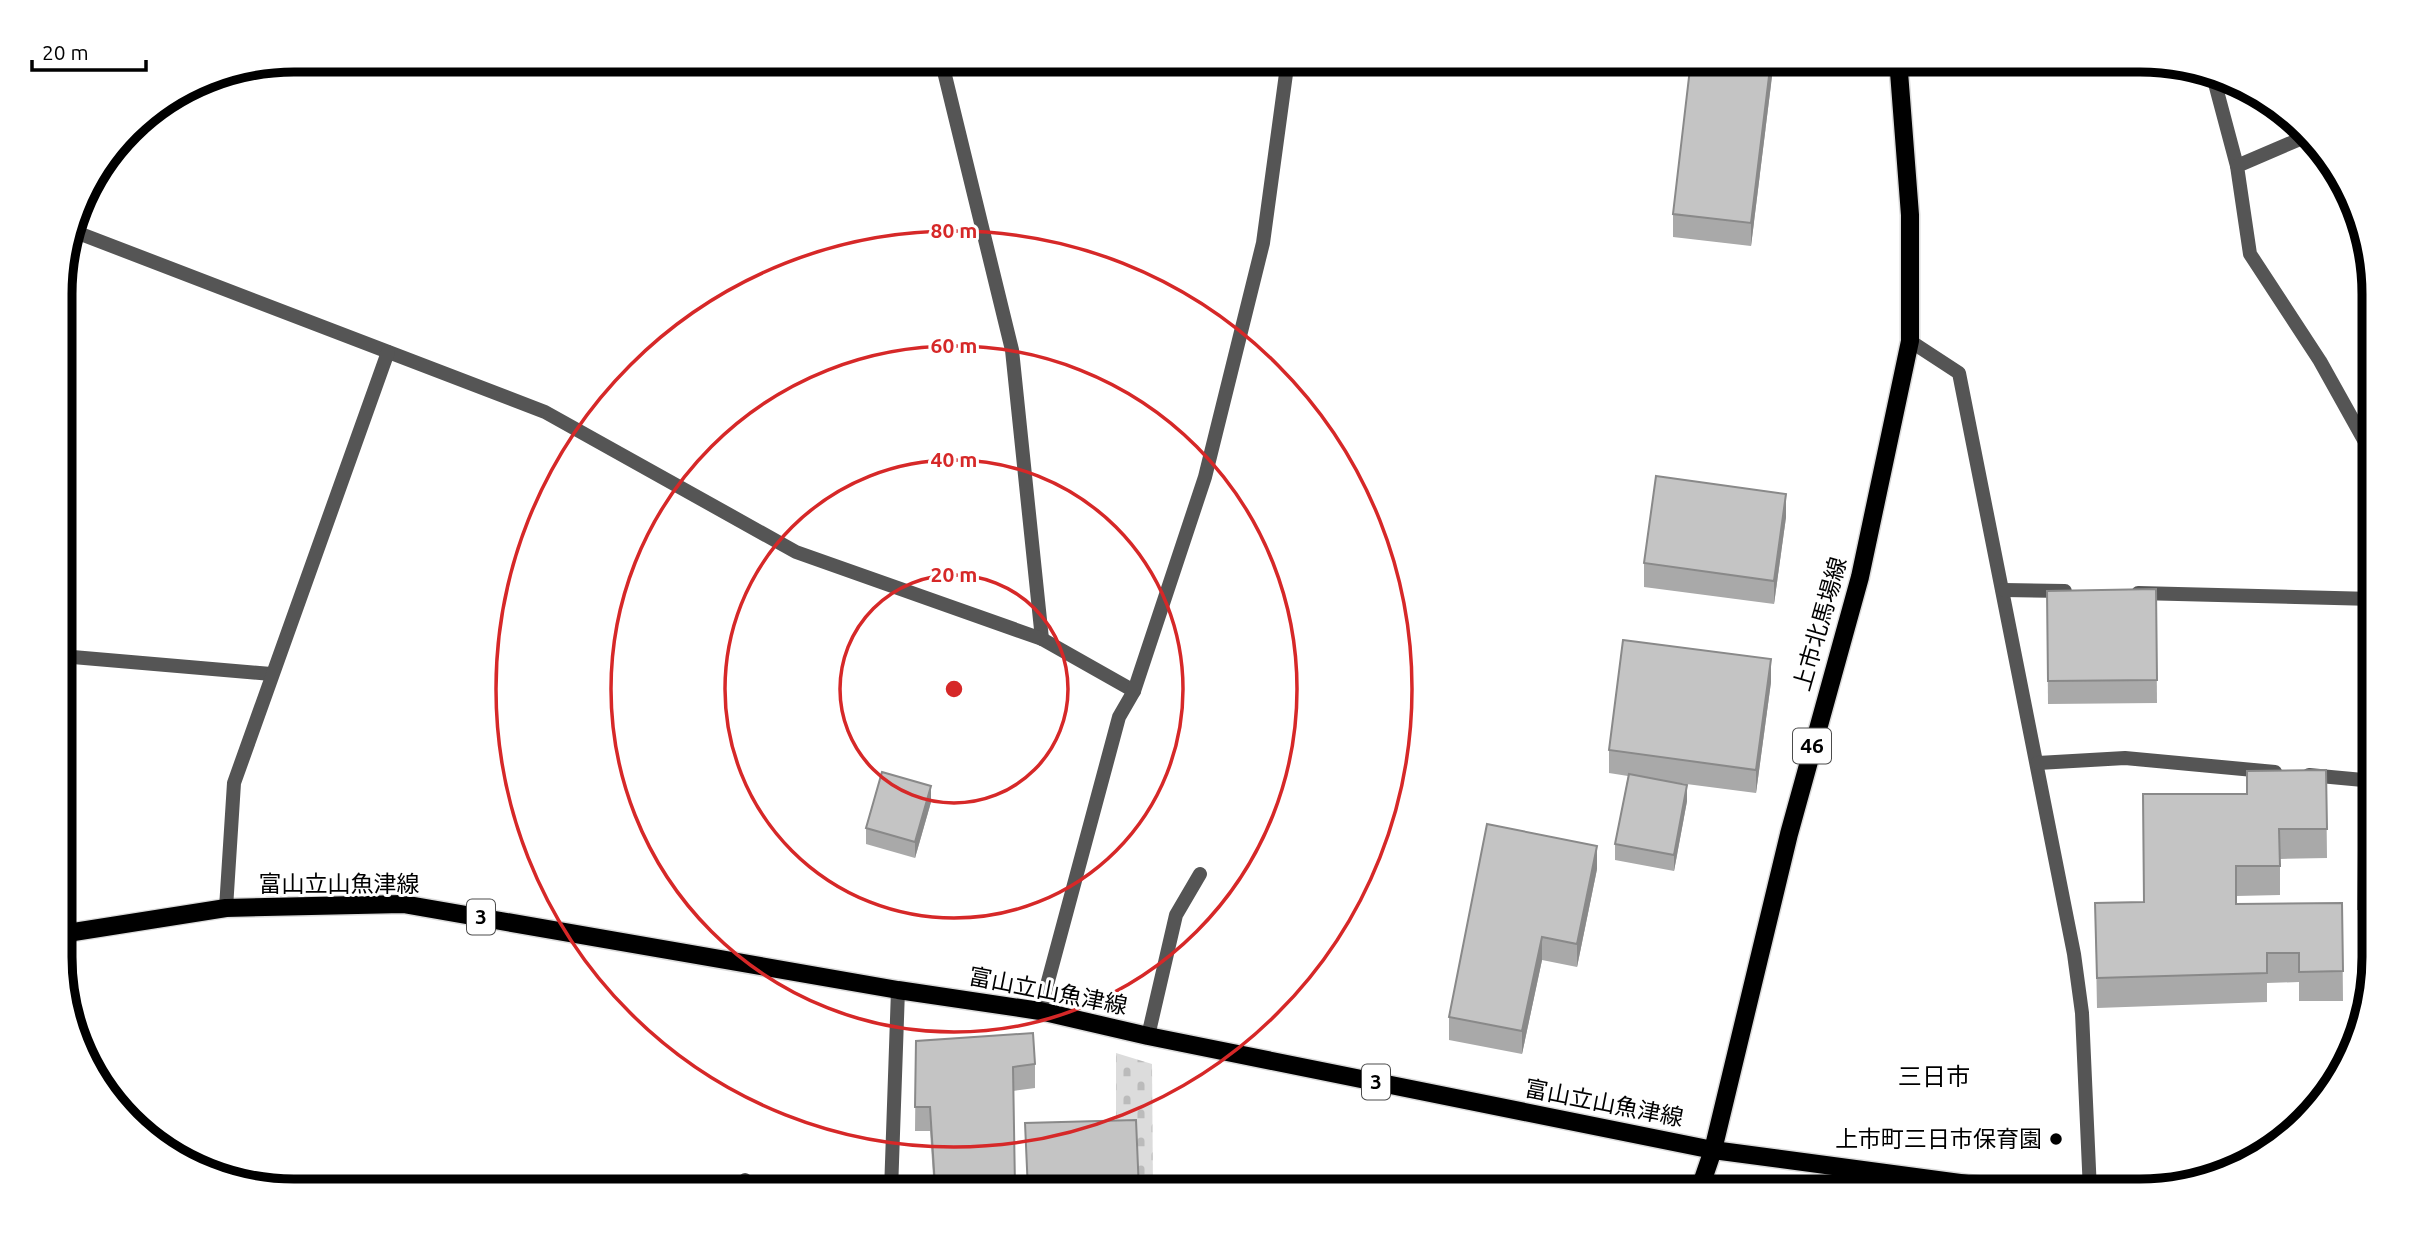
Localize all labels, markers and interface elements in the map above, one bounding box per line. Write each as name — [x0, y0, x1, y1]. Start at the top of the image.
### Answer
scale bar — [32, 28, 145, 72]
text: 20 m — [42, 40, 89, 64]
text: 80 m — [931, 218, 977, 242]
text: 60 m — [931, 333, 977, 357]
text: 40 m — [931, 447, 977, 471]
street label: 上市北馬場線 — [1788, 554, 1851, 694]
text: 20 m — [931, 562, 977, 586]
centre of rings — [942, 677, 966, 701]
road number: 46 — [1793, 728, 1831, 764]
street label: 富山立山魚津線 — [259, 871, 420, 896]
road number: 3 — [467, 900, 495, 934]
street label: 富山立山魚津線 — [967, 963, 1130, 1018]
district label: 三日市 — [1898, 1063, 1970, 1090]
road number: 3 — [1362, 1064, 1390, 1100]
street label: 富山立山魚津線 — [1523, 1075, 1686, 1130]
place label: 上市町三日市保育園 — [1835, 1126, 2042, 1151]
marker: 上市町三日市保育園 — [2048, 1131, 2064, 1147]

